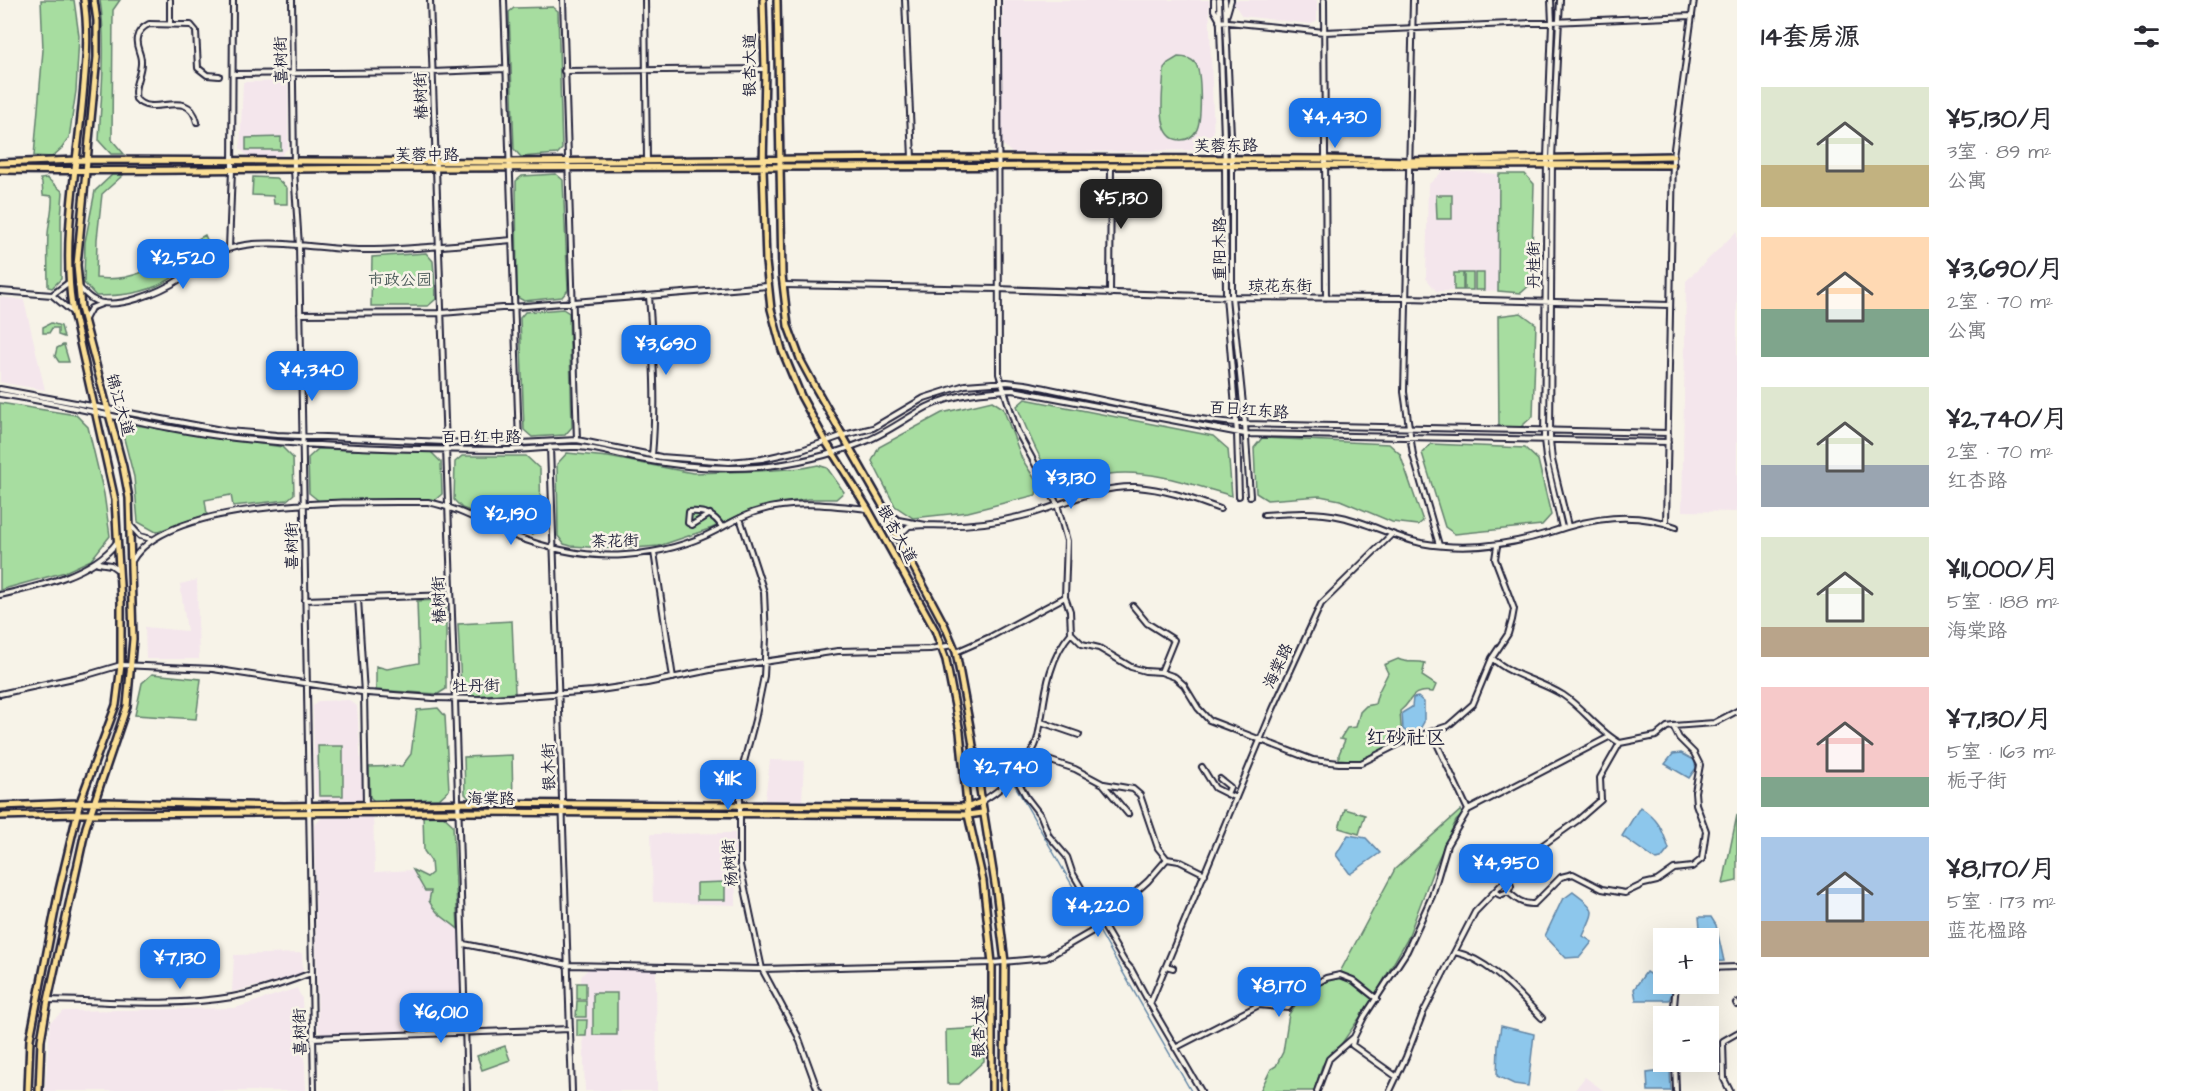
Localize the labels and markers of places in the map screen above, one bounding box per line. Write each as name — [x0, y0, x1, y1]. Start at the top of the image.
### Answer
pin: ¥4,430 — [1286, 98, 1384, 149]
pin: ¥5,130 — [1072, 179, 1170, 230]
pin: ¥2,520 — [134, 239, 232, 290]
pin: ¥3,690 — [617, 325, 715, 376]
pin: ¥4,340 — [263, 351, 361, 402]
pin: ¥3,130 — [1022, 459, 1120, 510]
pin: ¥2,190 — [462, 495, 560, 546]
pin: ¥2,740 — [957, 748, 1055, 799]
pin: ¥11K — [692, 760, 764, 811]
pin: ¥4,950 — [1457, 844, 1555, 895]
pin: ¥4,220 — [1049, 887, 1147, 938]
pin: ¥7,130 — [131, 939, 229, 990]
pin: ¥8,170 — [1230, 967, 1328, 1018]
pin: ¥6,010 — [392, 993, 490, 1044]

